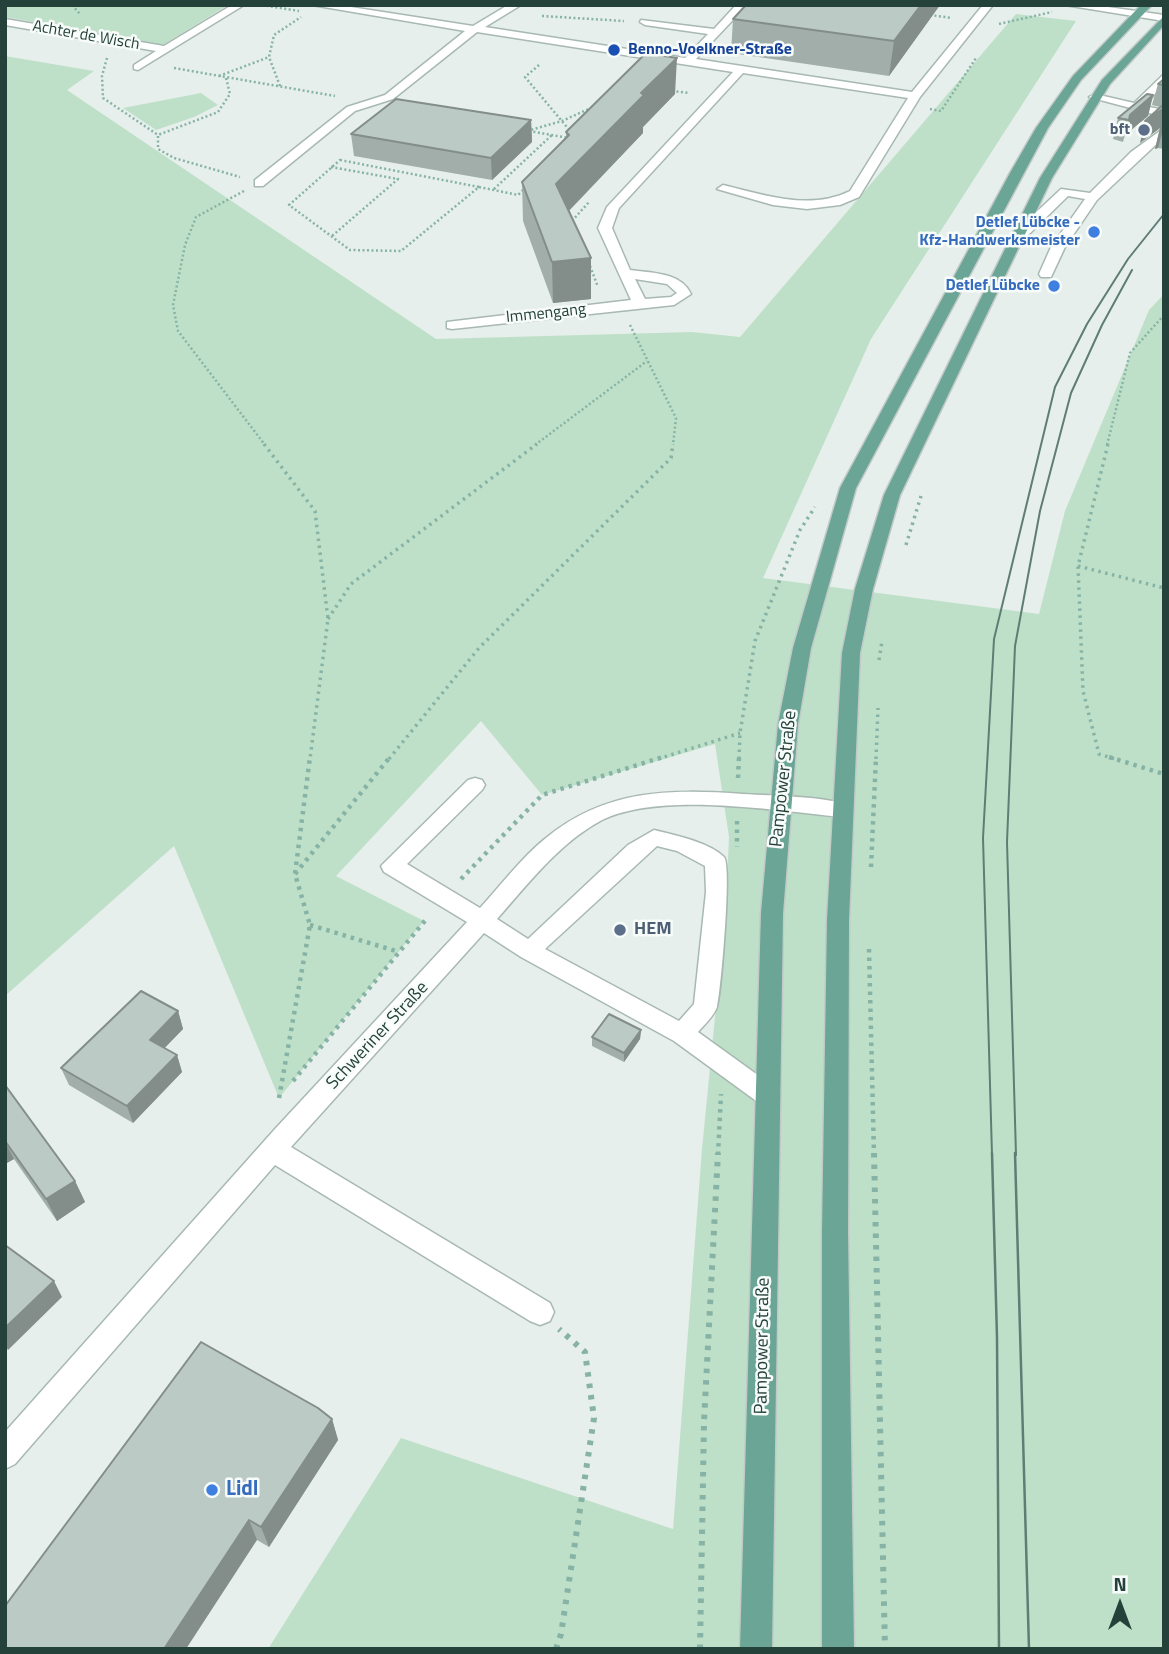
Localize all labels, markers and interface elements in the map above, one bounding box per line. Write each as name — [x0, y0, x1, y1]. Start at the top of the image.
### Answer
street label: Achter de Wisch — [31, 17, 141, 55]
place label: Benno-Voelkner-Straße — [628, 40, 792, 60]
marker: Benno-Voelkner-Straße — [606, 42, 622, 58]
place label: bft — [1110, 120, 1130, 140]
marker: bft — [1136, 122, 1152, 138]
place label: Detlef Lübcke - Kfz-Handwerksmeister — [919, 213, 1080, 251]
marker: Detlef Lübcke - Kfz-Handwerksmeister — [1086, 224, 1102, 240]
place label: Detlef Lübcke — [946, 276, 1040, 296]
marker: Detlef Lübcke — [1046, 278, 1062, 294]
street label: Immengang — [505, 300, 587, 328]
street label: Pampower Straße — [766, 710, 802, 848]
place label: HEM — [634, 919, 672, 941]
marker: HEM — [612, 922, 628, 938]
street label: Schweriner Straße — [323, 978, 433, 1094]
street label: Pampower Straße — [751, 1277, 775, 1415]
place label: Lidl — [226, 1477, 259, 1503]
marker: Lidl — [204, 1482, 220, 1498]
text: N — [1113, 1569, 1127, 1598]
north arrow — [1085, 1570, 1155, 1640]

